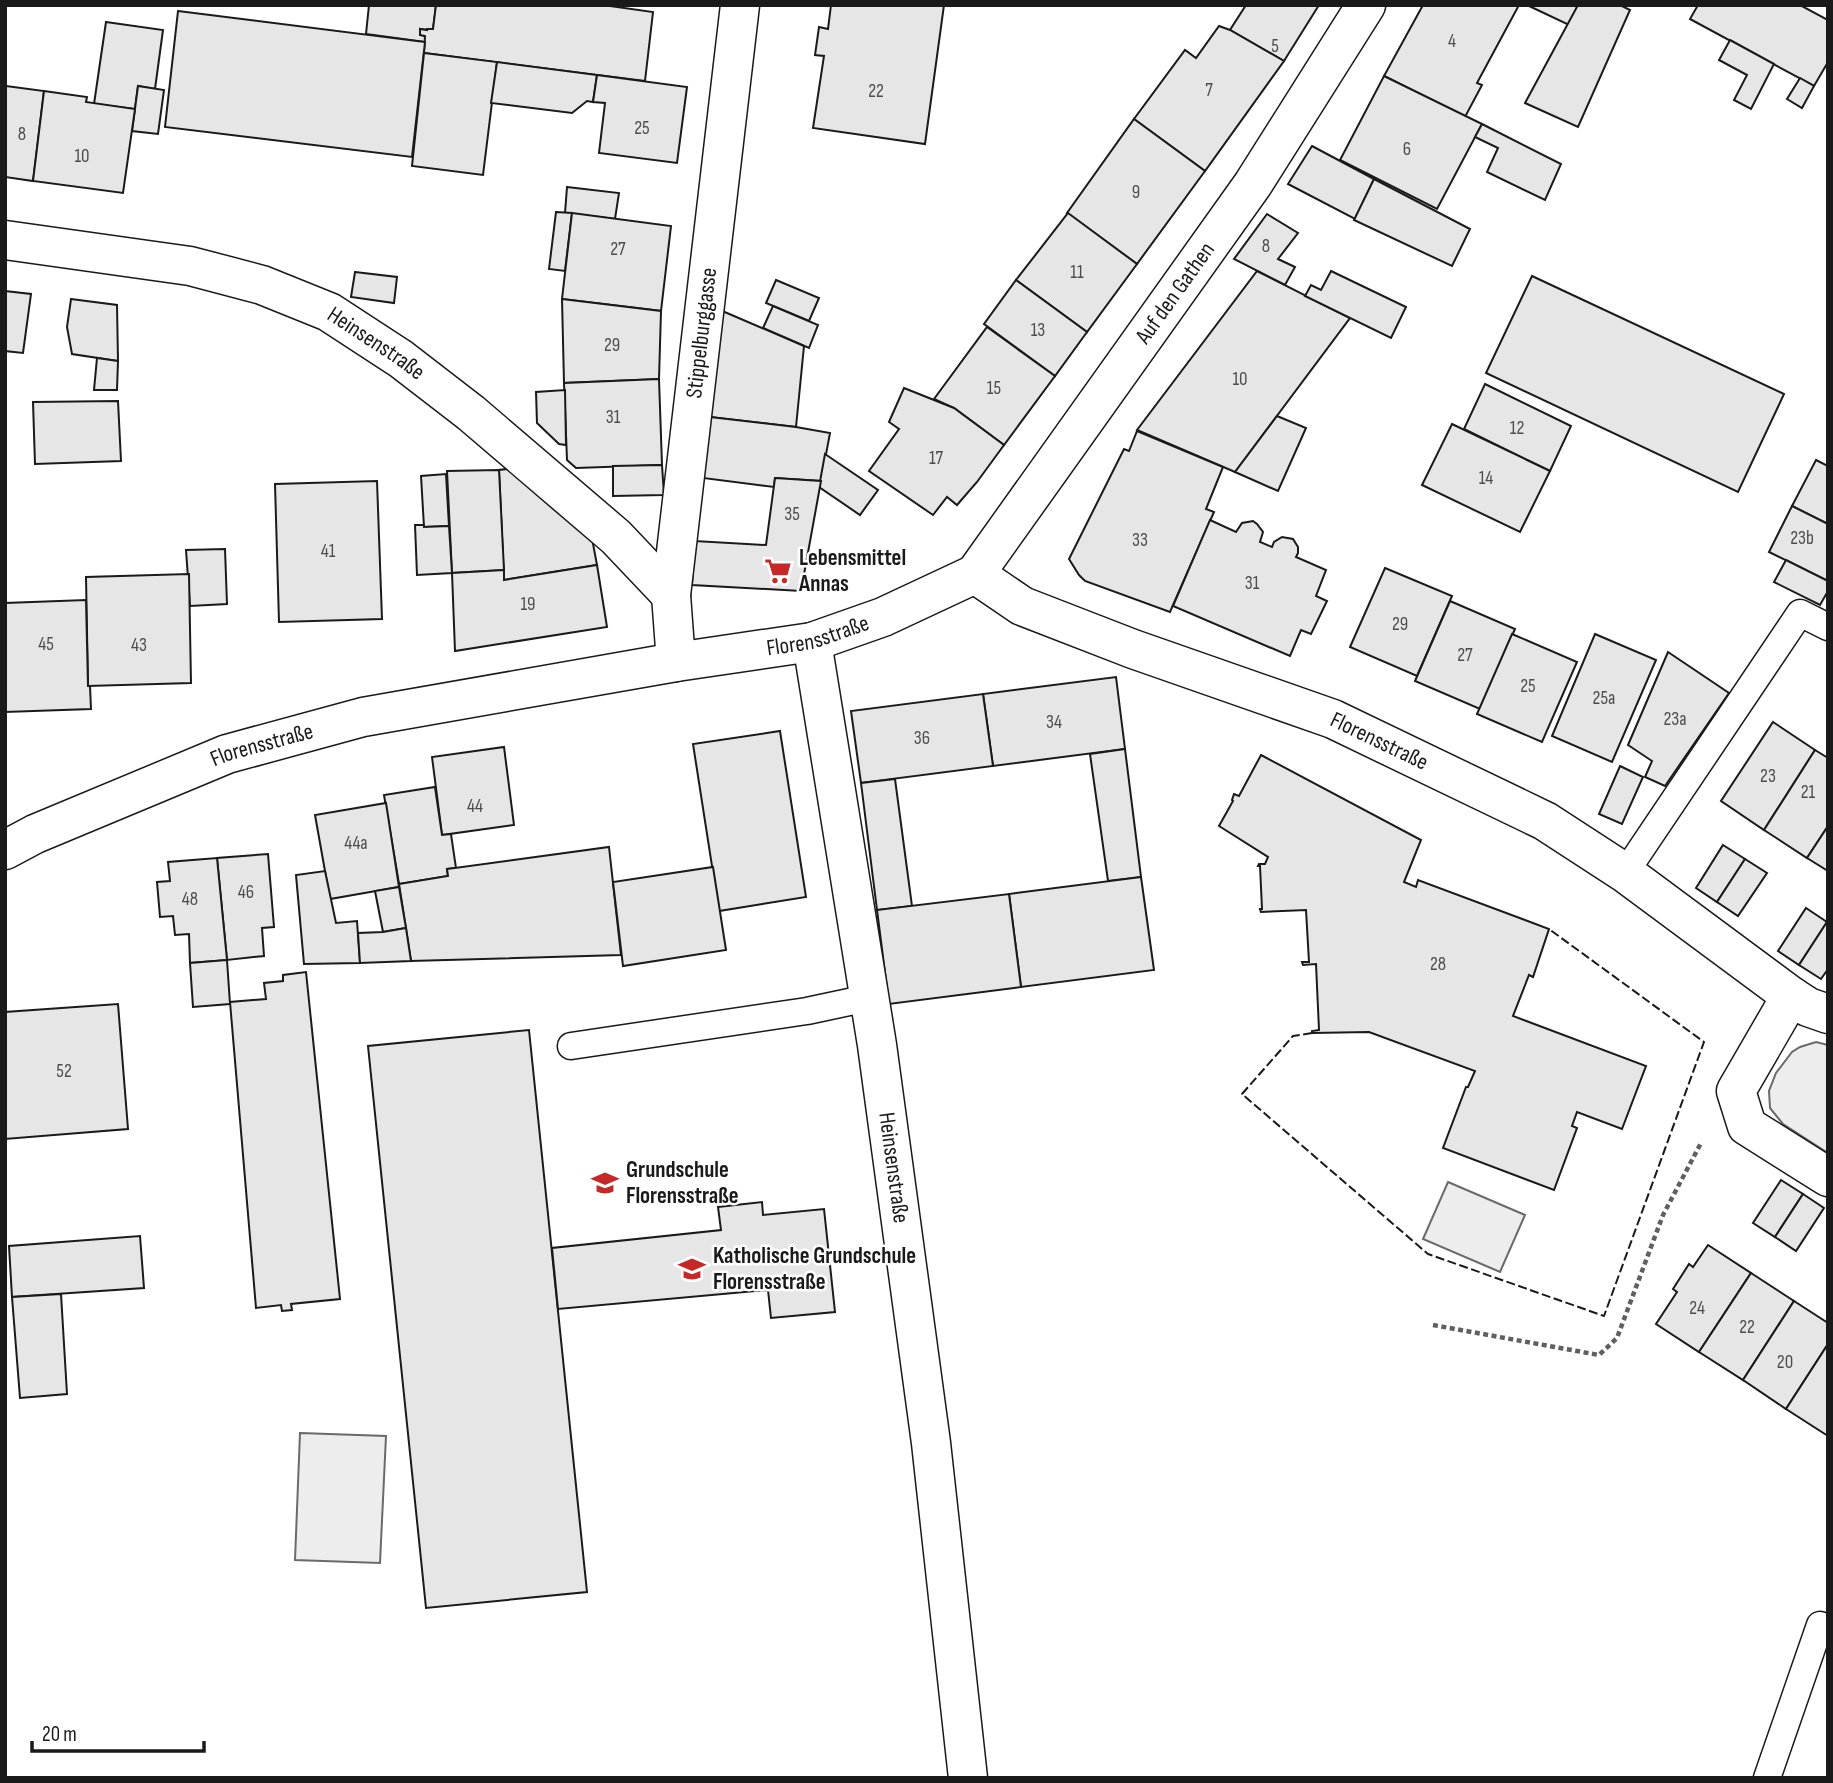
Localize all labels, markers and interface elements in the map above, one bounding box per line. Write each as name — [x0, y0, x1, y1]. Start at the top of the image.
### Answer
house number: 4 — [1448, 30, 1456, 53]
house number: 5 — [1271, 35, 1279, 58]
house number: 7 — [1205, 79, 1213, 102]
house number: 22 — [868, 80, 884, 103]
house number: 25 — [634, 117, 650, 140]
house number: 8 — [18, 123, 26, 146]
house number: 6 — [1403, 138, 1411, 161]
house number: 10 — [74, 145, 90, 168]
house number: 9 — [1132, 181, 1140, 204]
house number: 8 — [1262, 235, 1270, 258]
street label: Auf den Gathen — [1129, 237, 1221, 350]
house number: 27 — [610, 238, 626, 261]
house number: 11 — [1070, 261, 1084, 284]
street label: Stippelburggasse — [680, 266, 723, 400]
street label: Heinsenstraße — [322, 301, 430, 386]
house number: 13 — [1031, 319, 1045, 342]
house number: 29 — [604, 334, 620, 357]
house number: 10 — [1232, 368, 1248, 391]
house number: 15 — [987, 377, 1001, 400]
house number: 31 — [606, 406, 621, 429]
house number: 12 — [1510, 417, 1524, 440]
house number: 17 — [929, 447, 944, 470]
house number: 14 — [1479, 467, 1493, 490]
house number: 35 — [784, 503, 800, 526]
house number: 23b — [1790, 527, 1814, 550]
house number: 33 — [1132, 529, 1148, 552]
house number: 41 — [321, 540, 336, 563]
place label: Lebensmittel Annas — [798, 544, 906, 598]
supermarket icon: Lebensmittel Annas — [763, 556, 793, 586]
house number: 31 — [1245, 572, 1260, 595]
house number: 19 — [520, 593, 536, 616]
street label: Florensstraße — [765, 609, 873, 663]
house number: 29 — [1392, 613, 1408, 636]
house number: 45 — [38, 633, 54, 656]
house number: 43 — [131, 634, 147, 657]
house number: 27 — [1457, 644, 1473, 667]
house number: 25 — [1520, 675, 1536, 698]
house number: 25a — [1593, 687, 1615, 710]
street label: Florensstraße — [1326, 706, 1433, 777]
house number: 23a — [1663, 708, 1687, 731]
house number: 34 — [1046, 711, 1062, 734]
street label: Florensstraße — [206, 717, 316, 773]
house number: 36 — [914, 727, 930, 750]
house number: 23 — [1760, 765, 1776, 788]
house number: 21 — [1801, 781, 1816, 804]
house number: 44 — [467, 795, 483, 818]
house number: 44a — [344, 832, 368, 855]
house number: 46 — [238, 881, 254, 904]
house number: 48 — [182, 888, 198, 911]
house number: 28 — [1430, 953, 1446, 976]
house number: 52 — [56, 1060, 72, 1083]
street label: Heinsenstraße — [872, 1110, 915, 1225]
place label: Grundschule Florensstraße — [626, 1156, 739, 1210]
school or university icon: Grundschule Florensstraße — [590, 1168, 620, 1198]
place label: Katholische Grundschule Florensstraße — [713, 1242, 916, 1296]
school or university icon: Katholische Grundschule Florensstraße — [677, 1254, 707, 1284]
house number: 24 — [1689, 1297, 1705, 1320]
house number: 22 — [1739, 1316, 1755, 1339]
house number: 20 — [1777, 1351, 1793, 1374]
scale bar — [32, 1710, 203, 1754]
text: 20 m — [42, 1722, 77, 1747]

